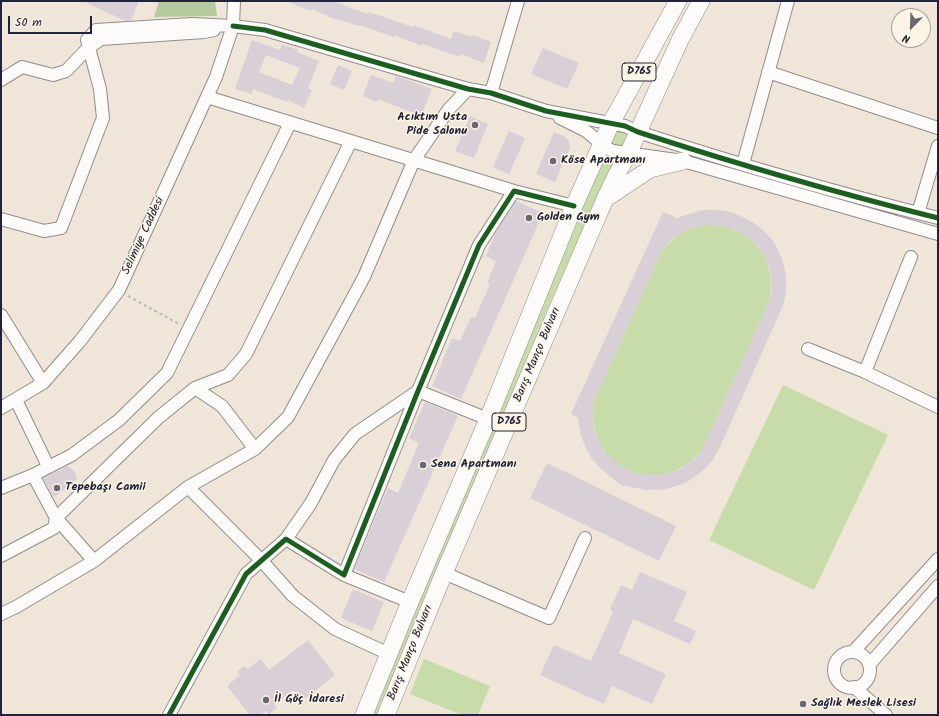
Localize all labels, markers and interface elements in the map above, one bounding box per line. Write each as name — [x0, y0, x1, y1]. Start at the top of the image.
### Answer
scale bar — [10, 8, 94, 34]
north arrow — [891, 8, 931, 48]
text: 50 m — [15, 13, 42, 32]
text: N — [900, 28, 913, 48]
road number: D765 — [622, 63, 656, 81]
place label: Acıktım Usta Pide Salonu — [397, 111, 467, 139]
marker: Acıktım Usta Pide Salonu — [470, 120, 480, 130]
place label: Köse Apartmanı — [561, 154, 645, 168]
marker: Köse Apartmanı — [548, 156, 558, 166]
street label: Selimiye Caddesi — [120, 195, 168, 277]
place label: Golden Gym — [537, 211, 600, 225]
marker: Golden Gym — [524, 213, 534, 223]
street label: Barış Manço Bulvarı — [512, 305, 564, 405]
road number: D765 — [492, 413, 526, 431]
place label: Sena Apartmanı — [431, 458, 516, 472]
marker: Sena Apartmanı — [418, 460, 428, 470]
place label: Tepebaşı Camii — [65, 481, 146, 495]
marker: Tepebaşı Camii — [52, 483, 62, 493]
street label: Barış Manço Bulvarı — [385, 603, 437, 703]
place label: İl Göç İdaresi — [274, 693, 344, 707]
marker: İl Göç İdaresi — [261, 695, 271, 705]
place label: Sağlık Meslek Lisesi — [811, 697, 916, 711]
marker: Sağlık Meslek Lisesi — [798, 699, 808, 709]

